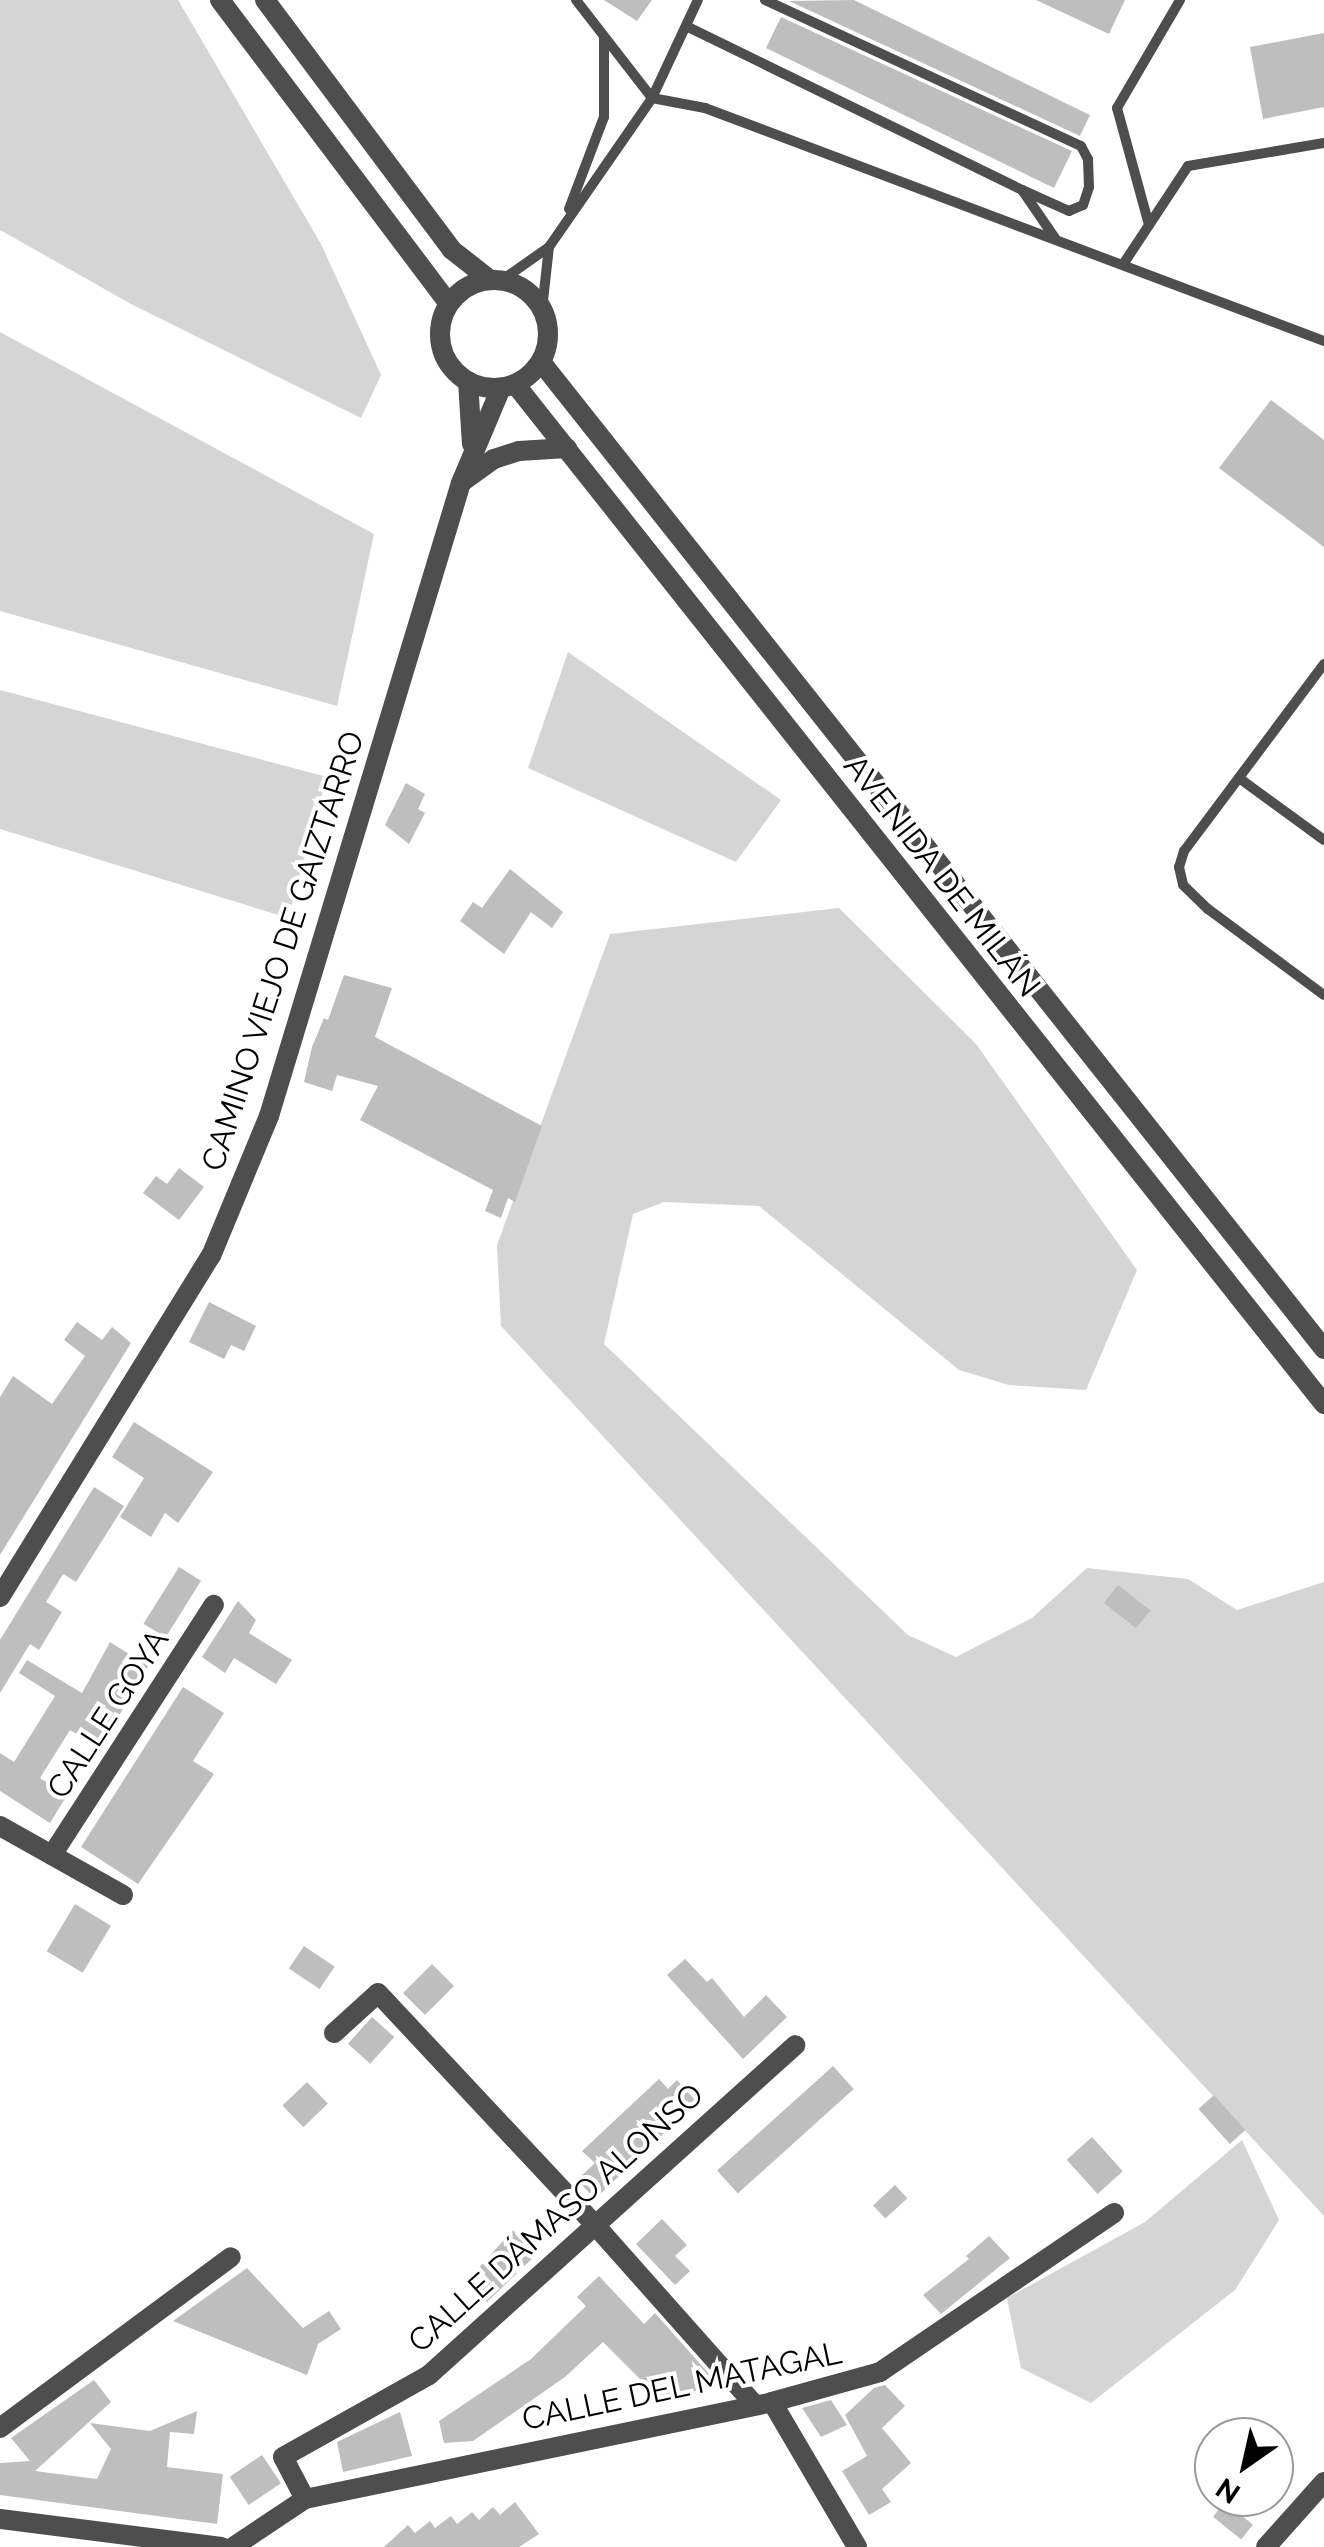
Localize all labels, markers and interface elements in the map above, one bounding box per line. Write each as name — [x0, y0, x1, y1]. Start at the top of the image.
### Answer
street label: CAMINO VIEJO DE GAIZTARRO — [194, 726, 372, 1176]
street label: AVENIDA DE MILÁN — [835, 747, 1049, 1005]
street label: CALLE GOYA — [39, 1622, 177, 1806]
street label: CALLE DÁMASO ALONSO — [400, 2075, 712, 2361]
street label: CALLE DEL MATAGAL — [518, 2333, 846, 2439]
north arrow — [1194, 2417, 1294, 2517]
text: N — [1210, 2471, 1246, 2510]

